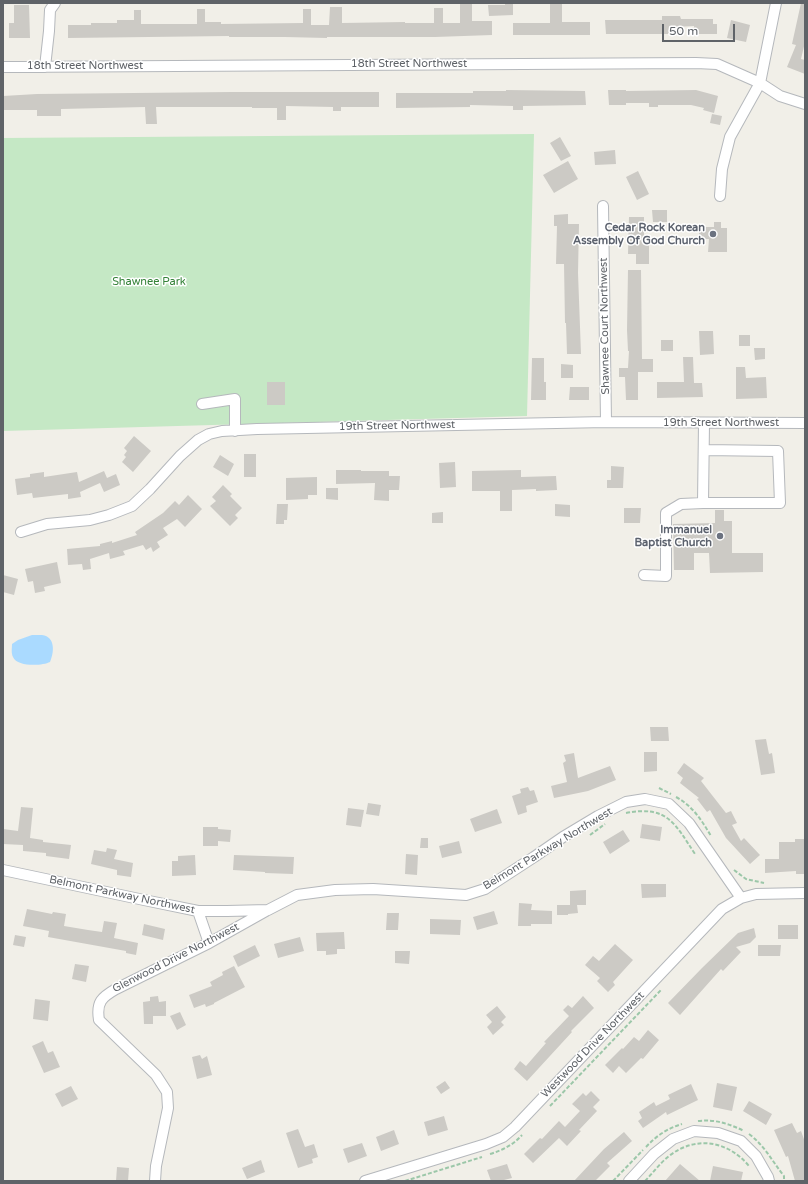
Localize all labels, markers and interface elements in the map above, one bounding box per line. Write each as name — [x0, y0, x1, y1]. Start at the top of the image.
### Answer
scale bar — [664, 16, 737, 42]
text: 50 m — [669, 24, 698, 38]
street label: 18th Street Northwest — [351, 57, 467, 71]
street label: 18th Street Northwest — [27, 59, 143, 73]
place label: Cedar Rock Korean Assembly Of God Church — [573, 221, 705, 247]
marker: Cedar Rock Korean Assembly Of God Church — [708, 229, 718, 239]
street label: Shawnee Court Northwest — [597, 257, 613, 395]
park label: Shawnee Park — [112, 275, 186, 289]
street label: 19th Street Northwest — [663, 416, 779, 430]
street label: 19th Street Northwest — [339, 418, 455, 434]
place label: Immanuel Baptist Church — [634, 523, 712, 549]
marker: Immanuel Baptist Church — [715, 531, 725, 541]
street label: Belmont Parkway Northwest — [481, 805, 615, 893]
street label: Belmont Parkway Northwest — [48, 873, 196, 917]
street label: Glenwood Drive Northwest — [110, 920, 242, 996]
street label: Westwood Drive Northwest — [539, 989, 647, 1101]

